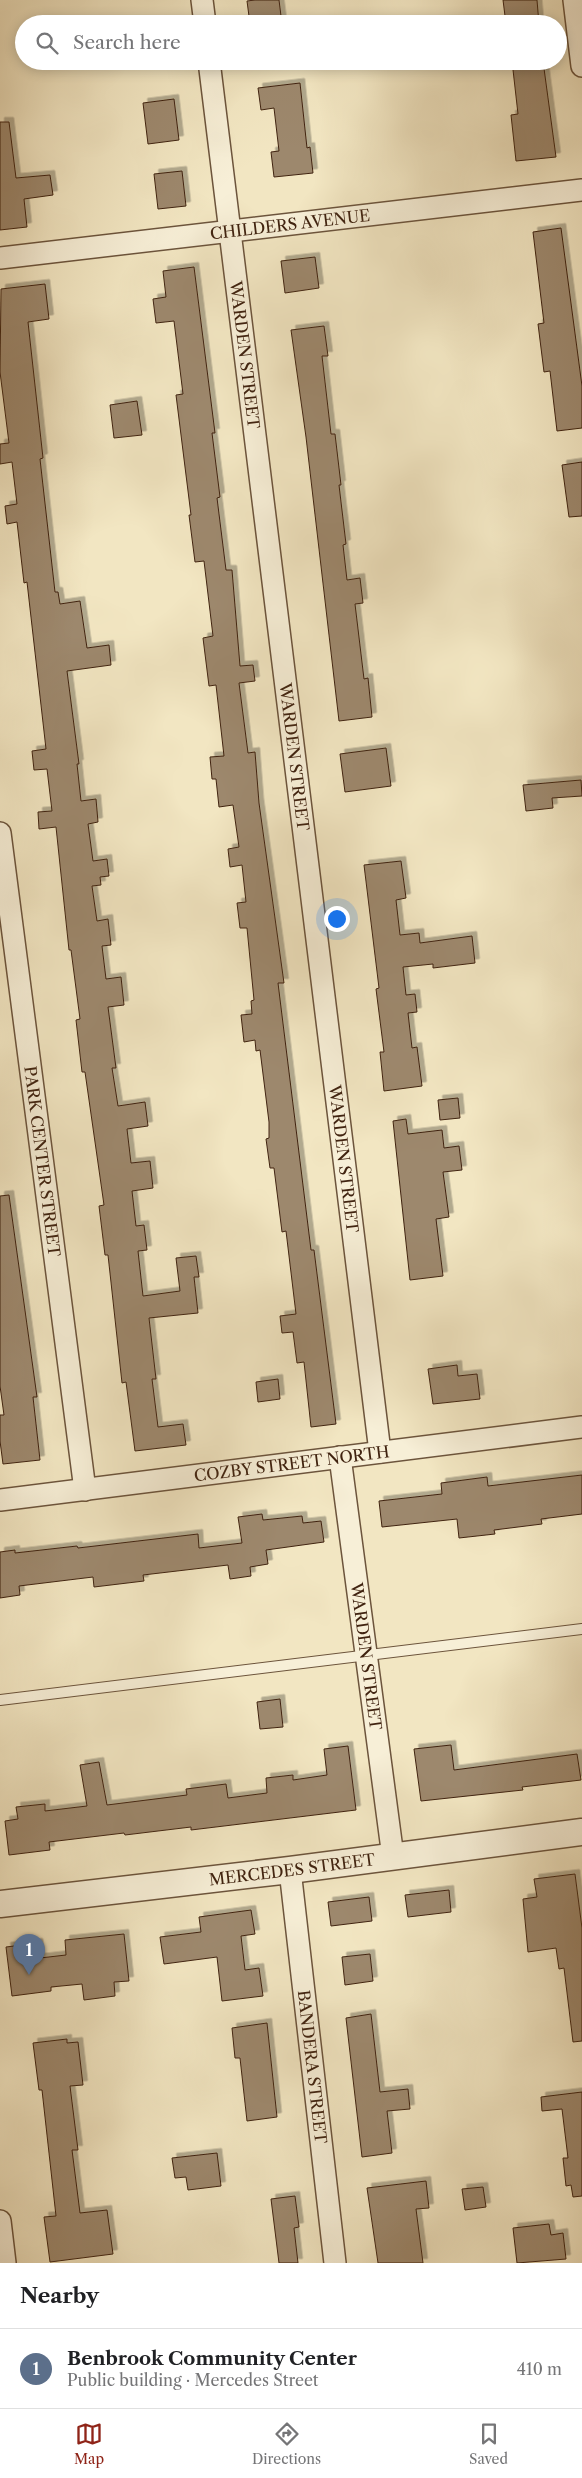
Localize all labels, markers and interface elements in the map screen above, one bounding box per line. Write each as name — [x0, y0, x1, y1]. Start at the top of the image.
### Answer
search box — [15, 15, 567, 70]
icon: search — [33, 29, 61, 57]
text: Search here — [73, 31, 181, 54]
street label: CHILDERS AVENUE — [209, 205, 371, 243]
street label: WARDEN STREET — [226, 279, 264, 430]
street label: WARDEN STREET — [275, 681, 314, 832]
your location — [324, 906, 350, 932]
street label: PARK CENTER STREET — [20, 1065, 65, 1258]
street label: WARDEN STREET — [325, 1083, 363, 1234]
street label: COZBY STREET NORTH — [193, 1441, 391, 1486]
street label: WARDEN STREET — [347, 1580, 386, 1731]
street label: MERCEDES STREET — [208, 1849, 376, 1889]
pin: 1 — [13, 1934, 45, 1975]
street label: BANDERA STREET — [294, 1989, 331, 2145]
text: Nearby — [20, 2283, 99, 2308]
text: Benbrook Community Center — [67, 2347, 357, 2370]
text: 1 — [32, 2359, 40, 2379]
text: 410 m — [517, 2359, 562, 2379]
text: Public building · Mercedes Street — [67, 2370, 319, 2390]
tab: Map — [74, 2420, 104, 2468]
tab: Directions — [252, 2420, 321, 2468]
tab: Saved — [469, 2420, 508, 2468]

